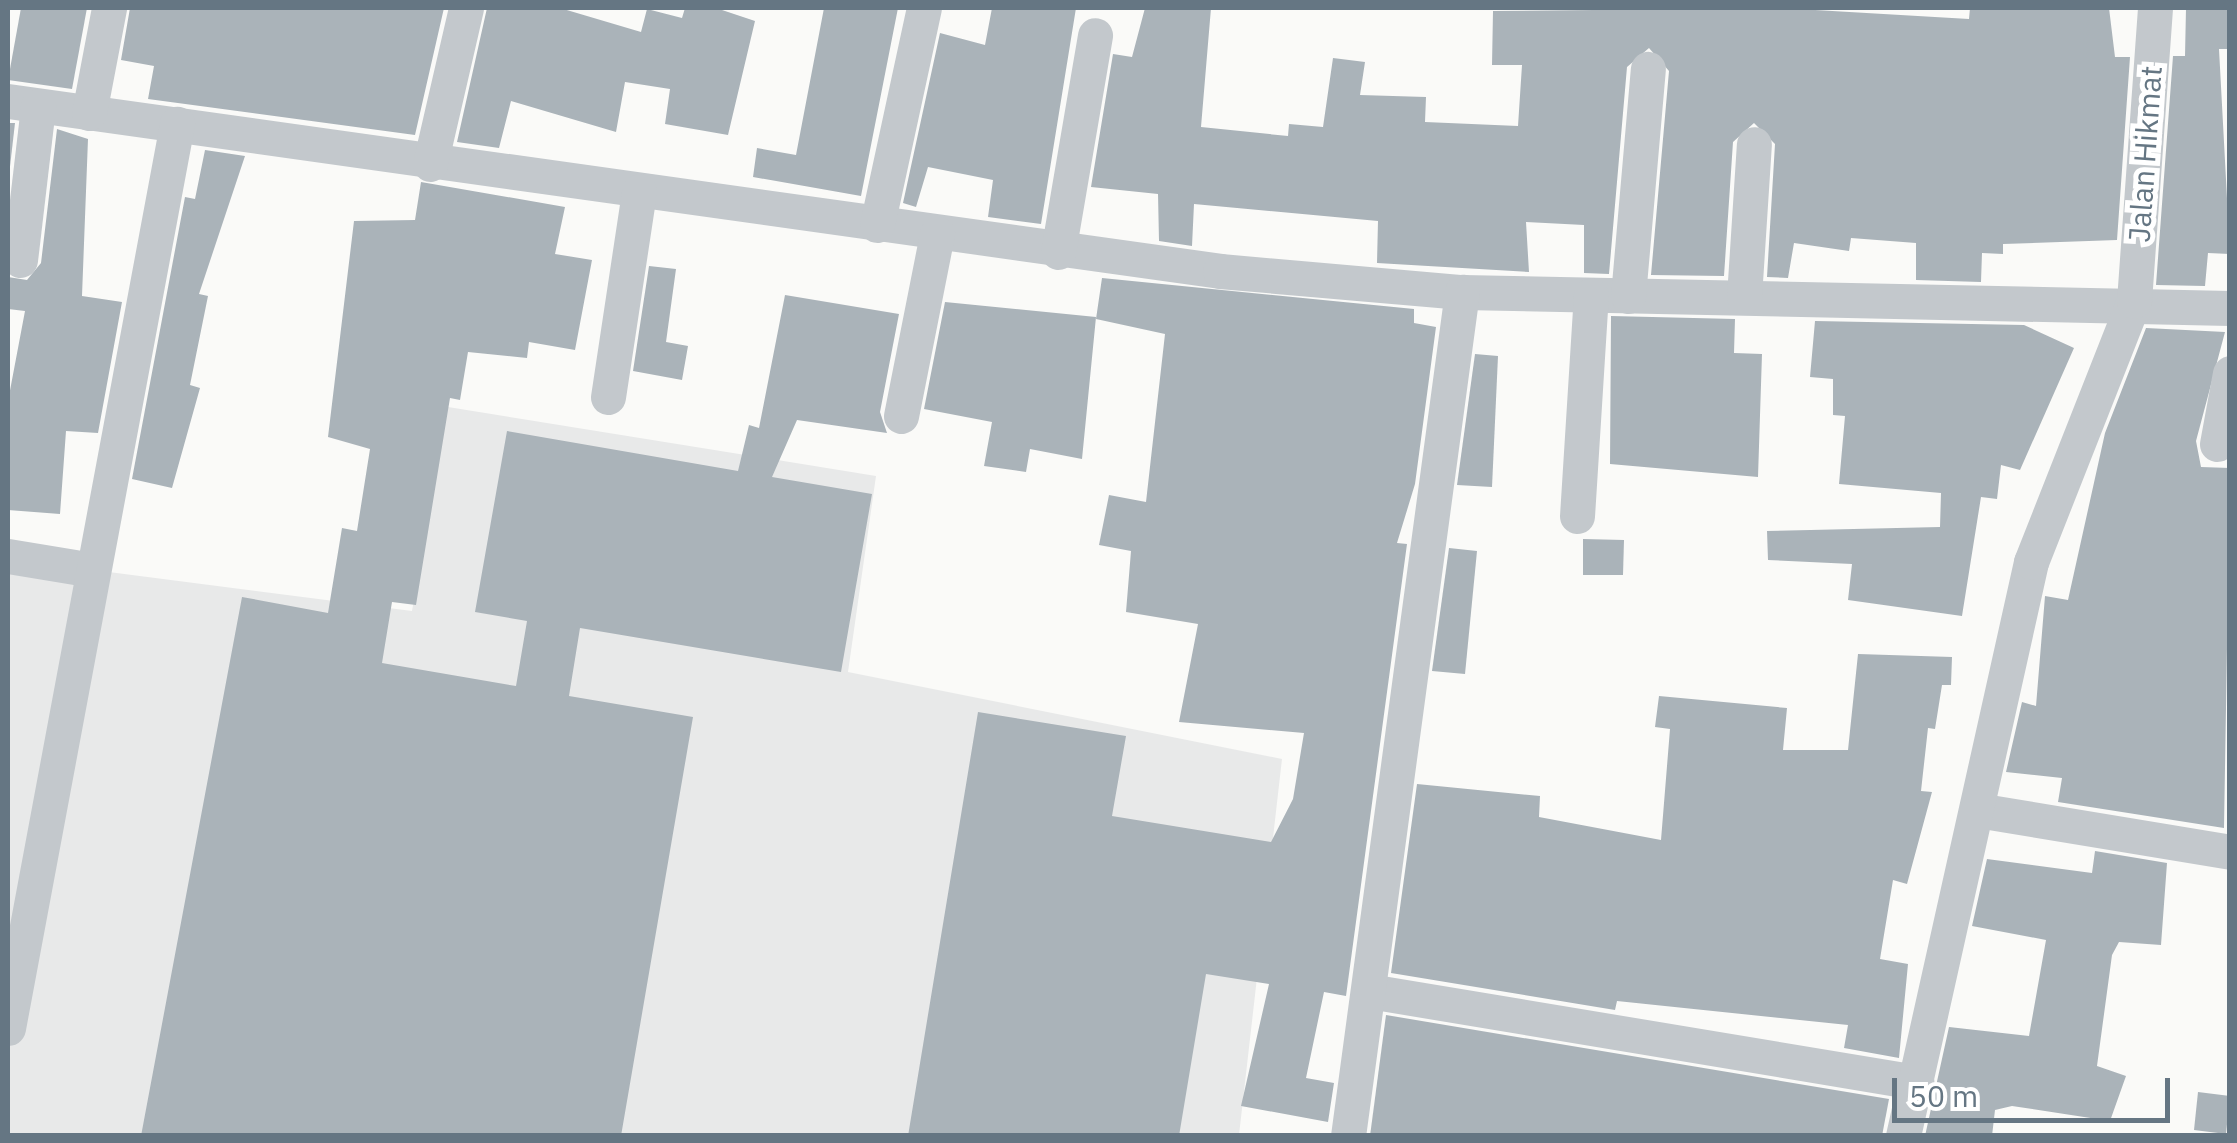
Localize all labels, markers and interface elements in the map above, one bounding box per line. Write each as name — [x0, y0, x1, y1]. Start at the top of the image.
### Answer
street label: Jalan Hikmat — [2121, 65, 2169, 243]
scale bar — [1897, 1058, 2174, 1120]
text: 50 m — [1909, 1076, 1978, 1115]

